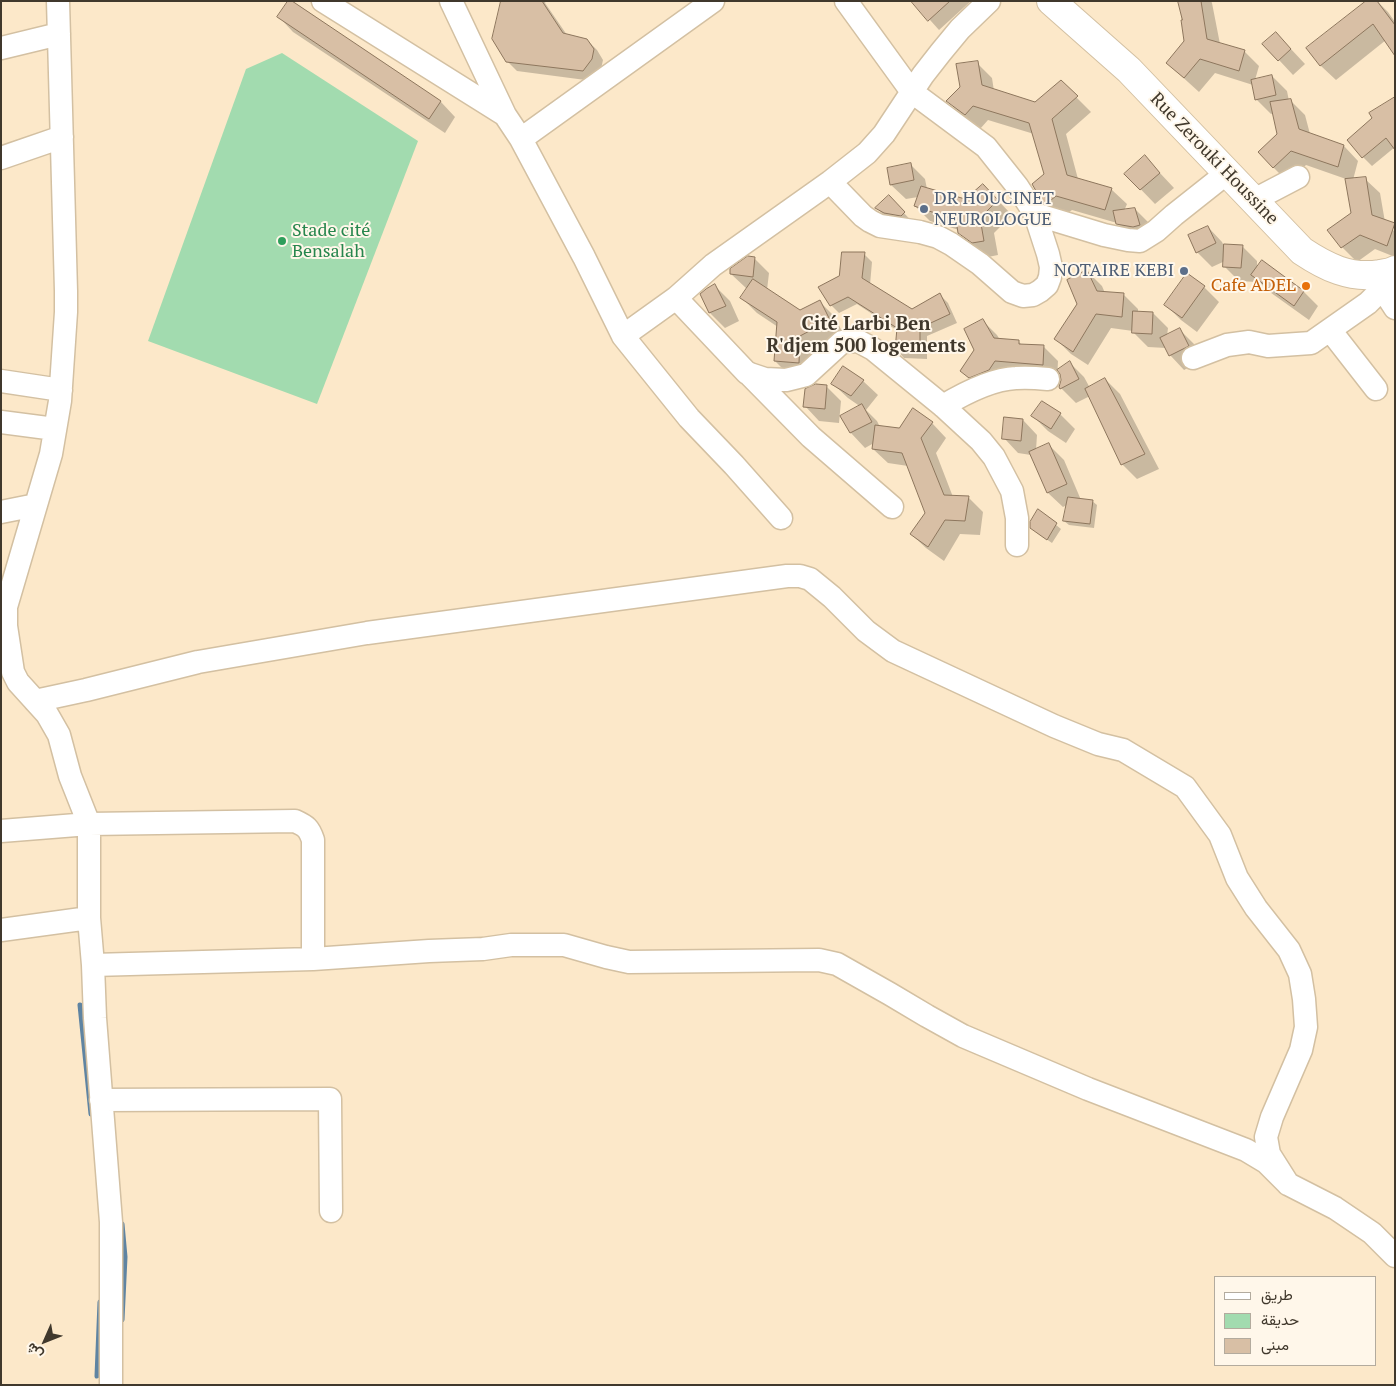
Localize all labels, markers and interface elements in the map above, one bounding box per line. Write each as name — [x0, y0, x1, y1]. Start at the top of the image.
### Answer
street label: Rue Zerouki Houssine — [1145, 88, 1283, 230]
place label: DR HOUCINET NEUROLOGUE — [934, 188, 1054, 230]
marker: DR HOUCINET NEUROLOGUE — [918, 203, 930, 215]
place label: Stade cité Bensalah — [292, 220, 370, 262]
marker: Stade cité Bensalah — [276, 235, 288, 247]
place label: NOTAIRE KEBI — [1054, 260, 1174, 282]
marker: NOTAIRE KEBI — [1178, 265, 1190, 277]
place label: Cafe ADEL — [1211, 275, 1296, 297]
marker: Cafe ADEL — [1300, 280, 1312, 292]
district label: Cité Larbi Ben R'djem 500 logements — [766, 314, 966, 358]
legend — [1214, 1276, 1376, 1366]
text: طريق — [1261, 1284, 1293, 1304]
text: حديقة — [1261, 1309, 1299, 1329]
north arrow — [20, 1316, 70, 1366]
text: مبنى — [1261, 1334, 1289, 1354]
text: ش — [21, 1339, 47, 1364]

